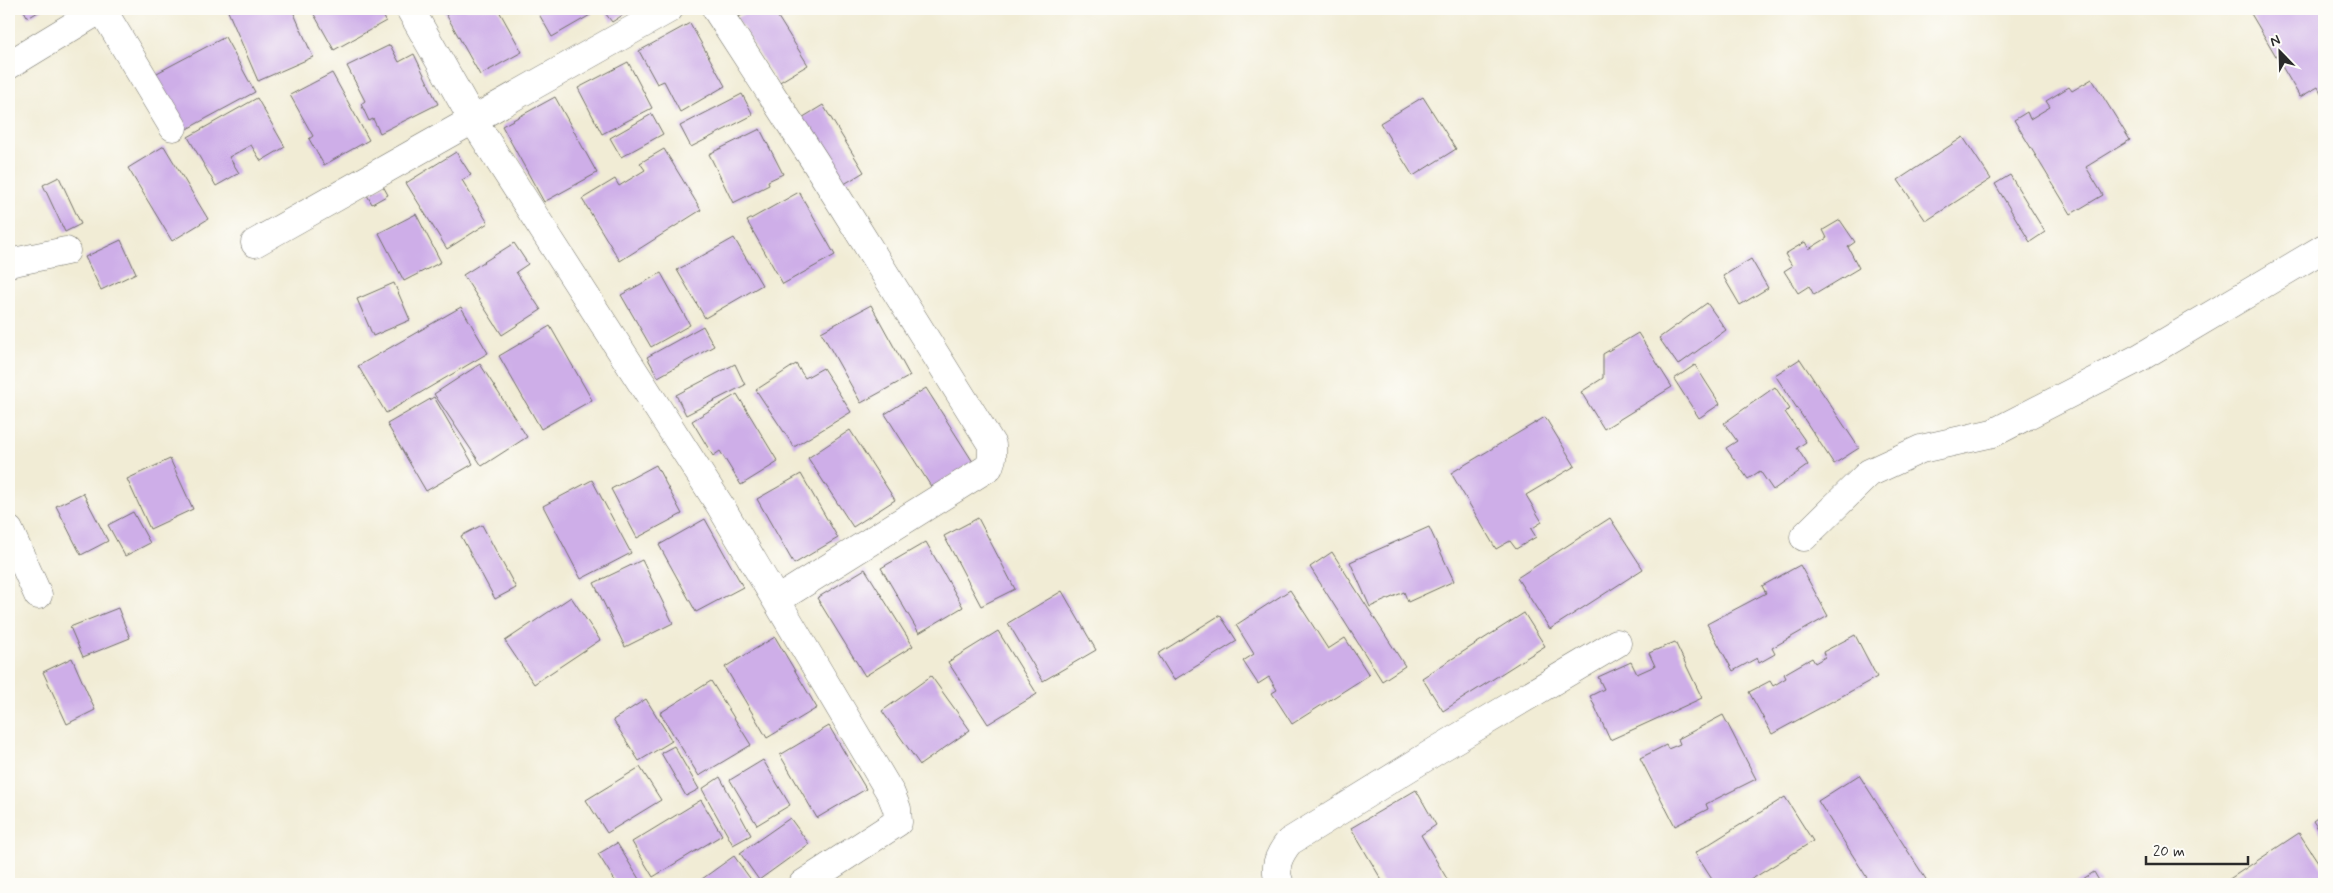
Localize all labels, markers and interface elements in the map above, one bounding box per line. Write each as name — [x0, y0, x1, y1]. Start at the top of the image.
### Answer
north arrow — [2256, 28, 2306, 78]
text: N — [2268, 31, 2283, 51]
scale bar — [2146, 833, 2248, 865]
text: 20 m — [2153, 842, 2185, 862]

